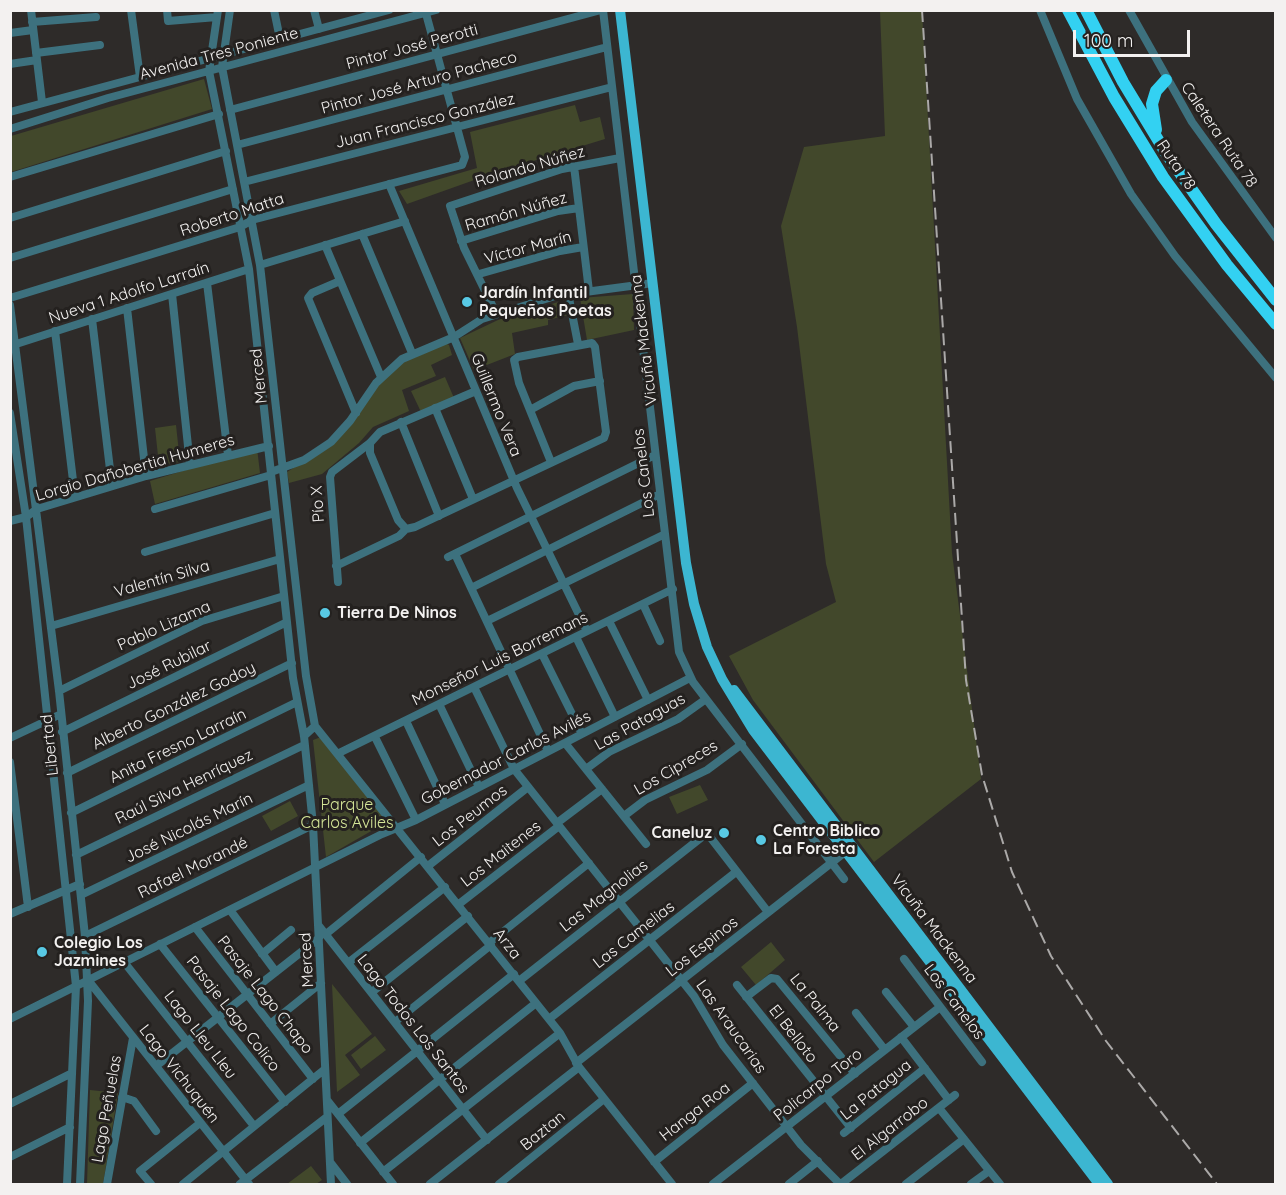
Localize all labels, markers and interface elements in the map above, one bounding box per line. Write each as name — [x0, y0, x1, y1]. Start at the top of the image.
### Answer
scale bar — [1076, 18, 1193, 56]
street label: Pintor José Perotti — [344, 20, 480, 74]
street label: Avenida Tres Poniente — [138, 24, 300, 84]
text: 100 m — [1084, 29, 1133, 52]
street label: Pintor José Arturo Pacheco — [319, 48, 519, 118]
street label: Caletera Ruta 78 — [1177, 79, 1261, 191]
street label: Juan Francisco González — [333, 89, 517, 153]
street label: Ruta 78 — [1152, 136, 1200, 194]
street label: Rolando Núñez — [473, 142, 587, 192]
street label: Ramón Núñez — [463, 188, 569, 236]
street label: Roberto Matta — [178, 189, 286, 241]
street label: Víctor Marín — [482, 227, 574, 269]
street label: Nueva 1 Adolfo Larraín — [46, 258, 212, 328]
street label: Vicuña Mackenna — [626, 274, 662, 406]
place label: Jardín Infantil Pequeños Poetas — [479, 283, 612, 321]
marker: Jardín Infantil Pequeños Poetas — [460, 295, 474, 309]
street label: Merced — [247, 348, 271, 404]
street label: Guillermo Vera — [467, 351, 525, 459]
street label: Los Canelos — [629, 428, 659, 518]
street label: Lorgio Dañobertia Humeres — [33, 430, 237, 506]
street label: Pío X — [307, 485, 329, 523]
street label: Valentín Silva — [112, 556, 212, 602]
street label: Pablo Lizama — [114, 597, 214, 655]
place label: Tierra De Ninos — [337, 603, 457, 623]
marker: Tierra De Ninos — [318, 606, 332, 620]
street label: Monseñor Luis Borremans — [409, 608, 591, 710]
street label: José Rubilar — [123, 636, 215, 694]
street label: Alberto González Godoy — [89, 658, 259, 754]
street label: Las Pataguas — [591, 689, 689, 755]
street label: Anita Fresno Larraín — [106, 705, 250, 787]
street label: Gobernador Carlos Avilés — [418, 707, 594, 809]
street label: Libertad — [37, 713, 63, 777]
street label: Los Cipreces — [631, 736, 721, 800]
street label: Raúl Silva Henríquez — [112, 745, 256, 829]
street label: Los Peumos — [429, 781, 511, 851]
street label: José Nicolás Marín — [122, 789, 256, 867]
park label: Parque Carlos Aviles — [300, 795, 394, 833]
street label: Los Maitenes — [457, 817, 545, 891]
place label: Centro Biblico La Foresta — [773, 821, 880, 859]
place label: Caneluz — [652, 823, 712, 843]
marker: Caneluz — [717, 826, 731, 840]
street label: Rafael Morandé — [135, 833, 251, 903]
marker: Centro Biblico La Foresta — [754, 833, 768, 847]
street label: Las Magnolias — [556, 856, 652, 936]
street label: Vicuña Mackenna — [887, 871, 981, 987]
street label: Las Camelias — [589, 897, 679, 973]
street label: Los Espinos — [662, 913, 742, 981]
street label: Arza — [489, 925, 525, 963]
street label: Pasaje Lago Chapo — [213, 932, 317, 1058]
street label: Merced — [296, 932, 318, 988]
place label: Colegio Los Jazmines — [54, 933, 143, 971]
marker: Colegio Los Jazmines — [35, 945, 49, 959]
street label: Lago Todos Los Santos — [353, 951, 473, 1097]
street label: Pasaje Lago Colico — [182, 952, 284, 1076]
street label: Los Canelos — [920, 961, 988, 1043]
street label: La Palma — [786, 970, 844, 1036]
street label: Las Araucarias — [692, 977, 770, 1077]
street label: Lago Lleu Lleu — [160, 987, 240, 1083]
street label: El Belloto — [764, 1001, 822, 1067]
street label: Lago Vichuquén — [135, 1021, 223, 1127]
street label: Policarpo Toro — [770, 1045, 866, 1125]
street label: Lago Peñuelas — [88, 1054, 126, 1164]
street label: La Patagua — [837, 1056, 915, 1124]
street label: Hanga Roa — [656, 1078, 734, 1146]
street label: El Algarrobo — [848, 1093, 932, 1165]
street label: Baztan — [517, 1107, 569, 1155]

